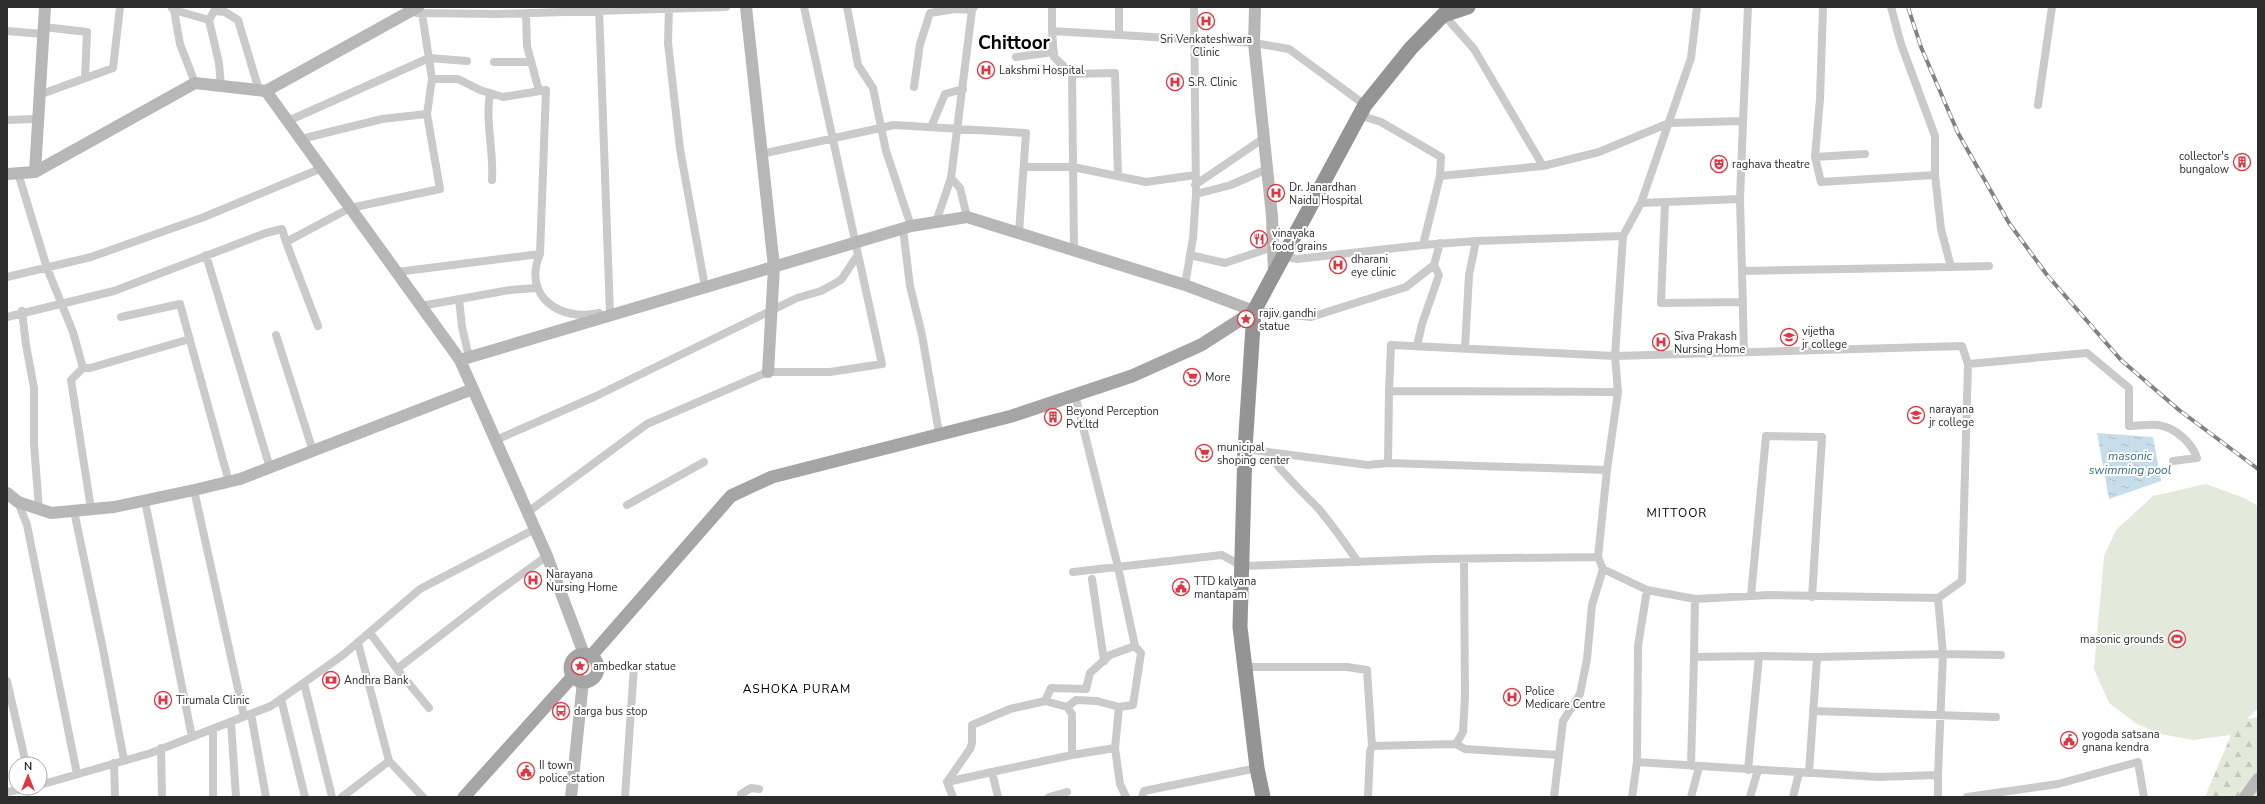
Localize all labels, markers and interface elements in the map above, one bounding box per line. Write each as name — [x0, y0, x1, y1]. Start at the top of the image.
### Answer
hospital icon: Sri Venkateshwara Clinic — [1196, 11, 1216, 31]
district label: Chittoor — [978, 30, 1051, 56]
place label: Sri Venkateshwara Clinic — [1160, 32, 1252, 60]
hospital icon: Lakshmi Hospital — [976, 60, 996, 80]
place label: Lakshmi Hospital — [999, 63, 1085, 78]
hospital icon: S.R. Clinic — [1165, 72, 1185, 92]
place label: S.R. Clinic — [1188, 75, 1237, 90]
place label: collector's bungalow — [2179, 149, 2229, 177]
building icon: collector's bungalow — [2232, 152, 2252, 172]
theatre icon: raghava theatre — [1709, 154, 1729, 174]
place label: raghava theatre — [1732, 157, 1810, 172]
place label: Dr. Janardhan Naidu Hospital — [1289, 180, 1363, 208]
hospital icon: Dr. Janardhan Naidu Hospital — [1266, 183, 1286, 203]
place label: vinayaka food grains — [1272, 226, 1327, 254]
restaurant icon: vinayaka food grains — [1249, 229, 1269, 249]
place label: dharani eye clinic — [1351, 252, 1396, 280]
hospital icon: dharani eye clinic — [1328, 255, 1348, 275]
place label: rajiv gandhi statue — [1259, 306, 1316, 334]
place icon: rajiv gandhi statue — [1236, 309, 1256, 329]
place label: vijetha jr college — [1801, 324, 1847, 352]
school or university icon: vijetha jr college — [1779, 327, 1799, 347]
place label: Siva Prakash Nursing Home — [1674, 329, 1745, 357]
hospital icon: Siva Prakash Nursing Home — [1651, 332, 1671, 352]
supermarket icon: More — [1182, 367, 1202, 387]
place label: More — [1205, 370, 1230, 385]
place label: narayana jr college — [1928, 402, 1974, 430]
place label: Beyond Perception Pvt.ltd — [1066, 404, 1159, 432]
school or university icon: narayana jr college — [1906, 405, 1926, 425]
building icon: Beyond Perception Pvt.ltd — [1043, 407, 1063, 427]
place label: municipal shoping center — [1217, 440, 1290, 468]
supermarket icon: municipal shoping center — [1194, 443, 1214, 463]
water label: masonic swimming pool — [2089, 448, 2172, 478]
district label: MITTOOR — [1647, 505, 1707, 521]
place label: Narayana Nursing Home — [546, 567, 617, 595]
hospital icon: Narayana Nursing Home — [523, 570, 543, 590]
place label: TTD kalyana mantapam — [1194, 574, 1256, 602]
public building icon: TTD kalyana mantapam — [1171, 577, 1191, 597]
sports icon: masonic grounds — [2167, 629, 2187, 649]
place label: masonic grounds — [2080, 632, 2164, 647]
place icon: ambedkar statue — [570, 656, 590, 676]
place label: ambedkar statue — [593, 659, 676, 674]
bank icon: Andhra Bank — [321, 670, 341, 690]
place label: Andhra Bank — [344, 673, 409, 688]
district label: ASHOKA PURAM — [743, 681, 851, 697]
place label: Police Medicare Centre — [1525, 684, 1605, 712]
hospital icon: Police Medicare Centre — [1502, 687, 1522, 707]
hospital icon: Tirumala Clinic — [153, 690, 173, 710]
place label: Tirumala Clinic — [176, 693, 250, 708]
bus stop icon: darga bus stop — [551, 701, 571, 721]
place label: darga bus stop — [574, 704, 647, 719]
place label: yogoda satsana gnana kendra — [2082, 727, 2160, 755]
public building icon: yogoda satsana gnana kendra — [2059, 730, 2079, 750]
north arrow — [8, 756, 48, 796]
place label: II town police station — [539, 758, 605, 786]
text: N — [24, 759, 32, 774]
public building icon: II town police station — [516, 761, 536, 781]

